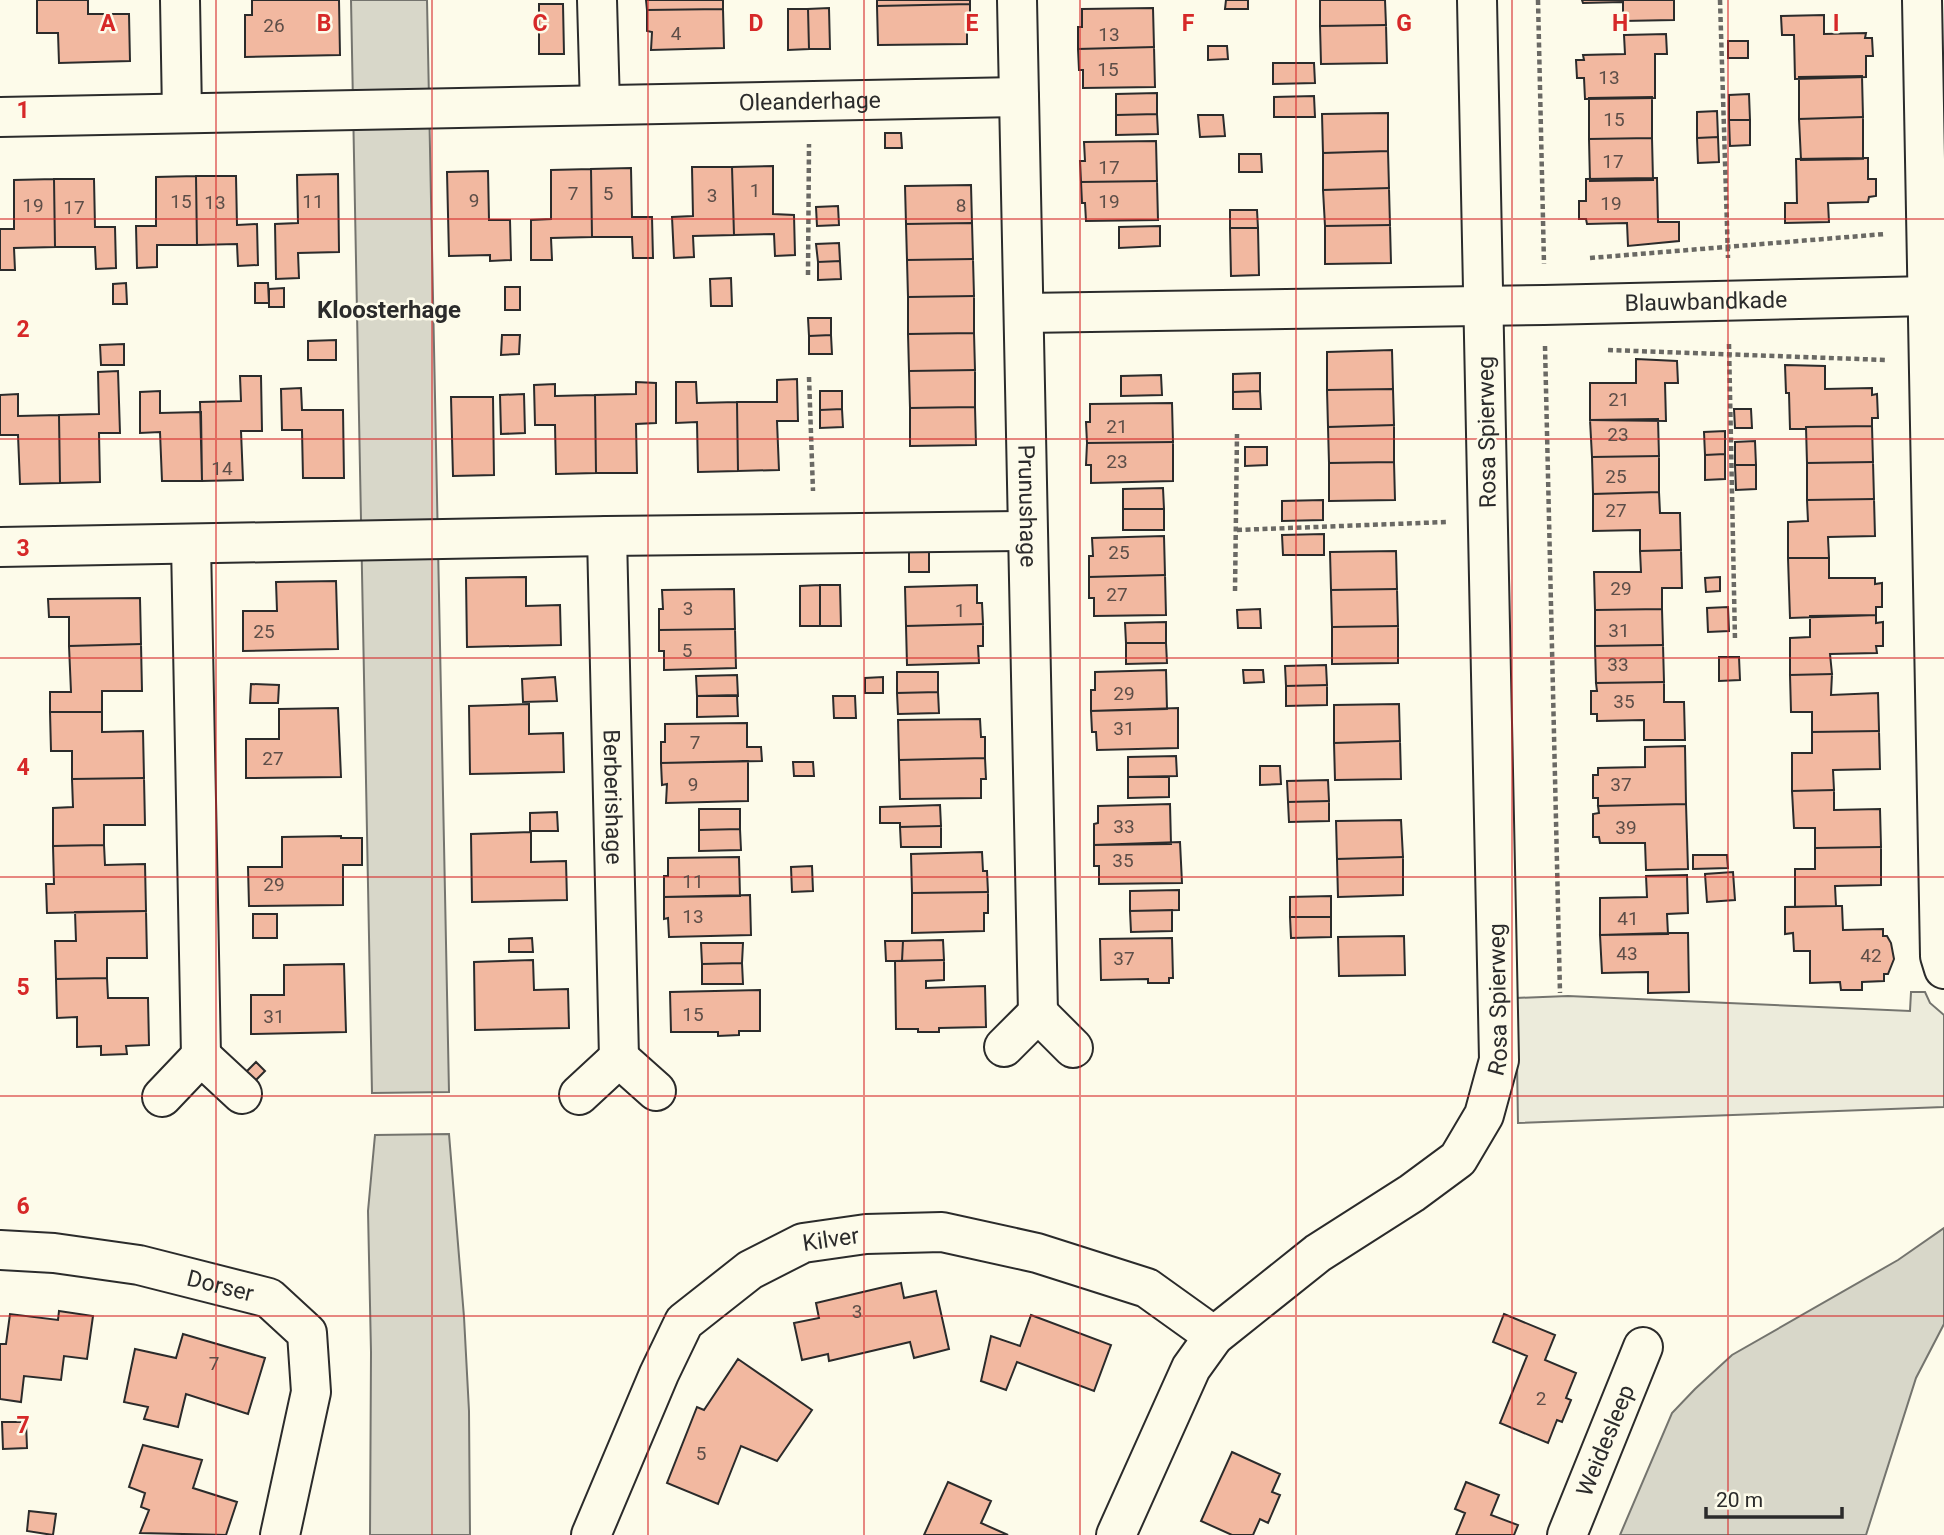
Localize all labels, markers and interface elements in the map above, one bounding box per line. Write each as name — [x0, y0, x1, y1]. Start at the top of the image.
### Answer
text: A — [100, 10, 116, 37]
text: B — [317, 10, 331, 37]
text: C — [532, 10, 548, 37]
text: D — [749, 10, 763, 37]
text: E — [966, 10, 979, 37]
text: F — [1182, 10, 1195, 37]
text: G — [1396, 10, 1412, 37]
text: H — [1612, 10, 1628, 37]
text: I — [1833, 10, 1839, 37]
house number: 26 — [263, 14, 285, 37]
house number: 4 — [671, 22, 682, 45]
house number: 13 — [1098, 23, 1120, 46]
house number: 15 — [1097, 58, 1119, 81]
house number: 13 — [1598, 66, 1620, 89]
street label: Oleanderhage — [739, 86, 881, 116]
text: 1 — [16, 97, 30, 124]
house number: 15 — [1603, 108, 1625, 131]
house number: 17 — [1602, 150, 1624, 173]
house number: 17 — [1098, 156, 1120, 179]
house number: 1 — [750, 179, 760, 202]
house number: 7 — [568, 182, 578, 205]
house number: 5 — [603, 182, 613, 205]
house number: 3 — [707, 184, 717, 207]
house number: 9 — [469, 189, 479, 212]
house number: 15 — [170, 190, 192, 213]
house number: 11 — [302, 190, 324, 213]
house number: 19 — [1098, 190, 1120, 213]
house number: 13 — [204, 191, 226, 214]
house number: 19 — [1600, 192, 1622, 215]
house number: 19 — [22, 194, 44, 217]
house number: 8 — [956, 194, 966, 217]
house number: 17 — [63, 196, 85, 219]
street label: Blauwbandkade — [1624, 286, 1788, 317]
district label: Kloosterhage — [317, 296, 461, 324]
text: 2 — [16, 316, 30, 343]
street label: Rosa Spierweg — [1472, 356, 1502, 508]
house number: 21 — [1608, 388, 1630, 411]
house number: 21 — [1106, 415, 1128, 438]
house number: 23 — [1607, 423, 1629, 446]
street label: Prunushage — [1013, 444, 1042, 567]
house number: 23 — [1106, 450, 1128, 473]
house number: 14 — [211, 457, 233, 480]
house number: 25 — [1605, 465, 1627, 488]
house number: 27 — [1605, 499, 1627, 522]
text: 3 — [16, 535, 30, 562]
house number: 25 — [1108, 541, 1130, 564]
house number: 29 — [1610, 577, 1632, 600]
house number: 27 — [1106, 583, 1128, 606]
house number: 3 — [683, 597, 693, 620]
house number: 1 — [955, 599, 965, 622]
house number: 31 — [1608, 619, 1630, 642]
house number: 25 — [253, 620, 275, 643]
house number: 5 — [682, 639, 692, 662]
house number: 33 — [1607, 653, 1629, 676]
house number: 29 — [1113, 682, 1135, 705]
house number: 35 — [1613, 690, 1635, 713]
house number: 31 — [1113, 717, 1135, 740]
street label: Berberishage — [598, 729, 628, 865]
house number: 7 — [690, 731, 700, 754]
house number: 27 — [262, 747, 284, 770]
text: 4 — [16, 754, 30, 781]
house number: 9 — [688, 773, 698, 796]
house number: 37 — [1610, 773, 1632, 796]
house number: 33 — [1113, 815, 1135, 838]
house number: 39 — [1615, 816, 1637, 839]
house number: 35 — [1112, 849, 1134, 872]
house number: 11 — [682, 870, 704, 893]
house number: 29 — [263, 873, 285, 896]
house number: 13 — [682, 905, 704, 928]
house number: 41 — [1617, 907, 1639, 930]
street label: Rosa Spierweg — [1482, 923, 1513, 1078]
house number: 43 — [1616, 942, 1638, 965]
house number: 42 — [1860, 944, 1882, 967]
house number: 37 — [1113, 947, 1135, 970]
text: 5 — [16, 974, 30, 1001]
house number: 15 — [682, 1003, 704, 1026]
house number: 31 — [263, 1005, 285, 1028]
text: 6 — [16, 1193, 30, 1220]
street label: Kilver — [801, 1222, 861, 1256]
street label: Dorser — [184, 1264, 257, 1307]
house number: 3 — [852, 1300, 862, 1323]
house number: 7 — [209, 1352, 219, 1375]
street label: Weidesleep — [1571, 1381, 1640, 1500]
house number: 2 — [1536, 1387, 1546, 1410]
text: 7 — [16, 1412, 30, 1439]
house number: 5 — [696, 1442, 706, 1465]
scale bar — [1706, 1476, 1842, 1520]
text: 20 m — [1716, 1488, 1763, 1512]

